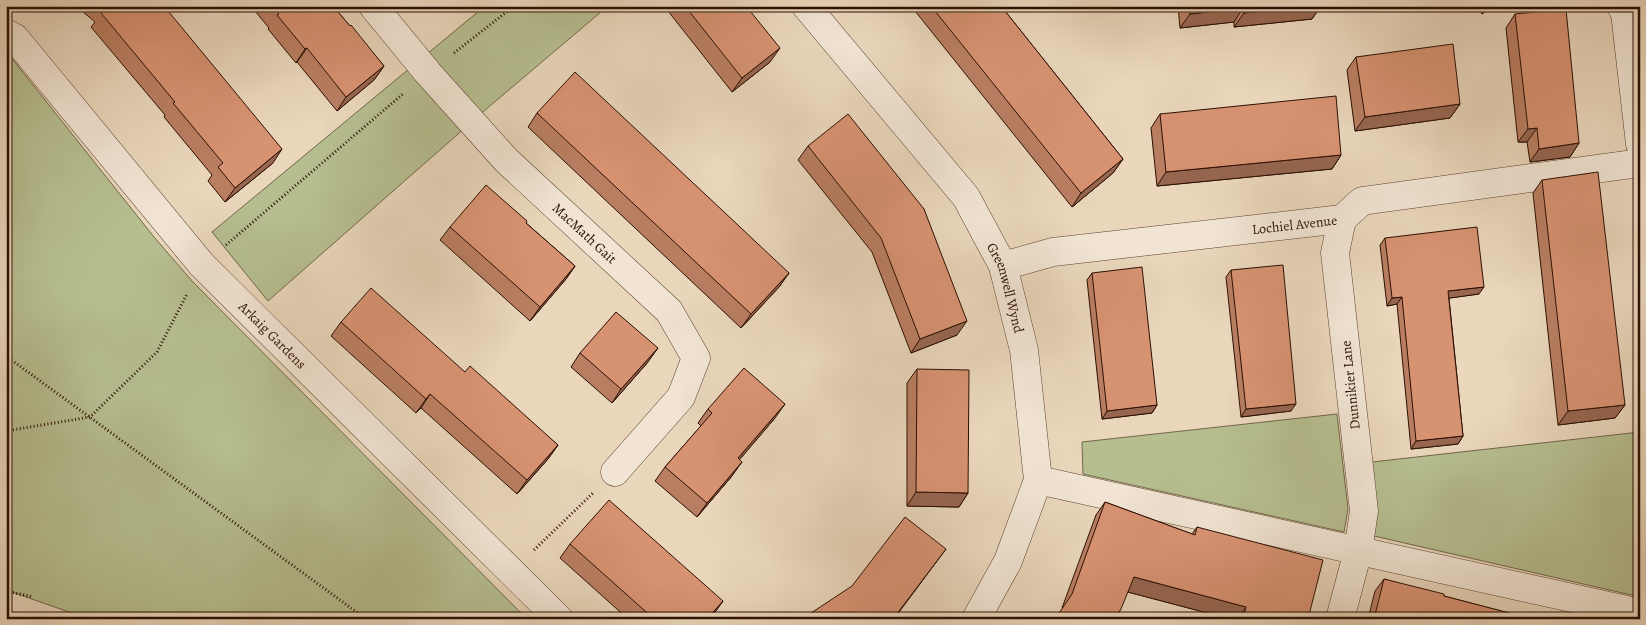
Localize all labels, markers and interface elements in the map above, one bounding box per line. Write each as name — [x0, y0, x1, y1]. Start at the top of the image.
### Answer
street label: MacMath Gait — [548, 199, 621, 268]
street label: Lochiel Avenue — [1251, 211, 1338, 239]
street label: Greenwell Wynd — [982, 239, 1028, 335]
street label: Arkaig Gardens — [234, 297, 310, 373]
street label: Dunnikier Lane — [1336, 339, 1365, 430]

